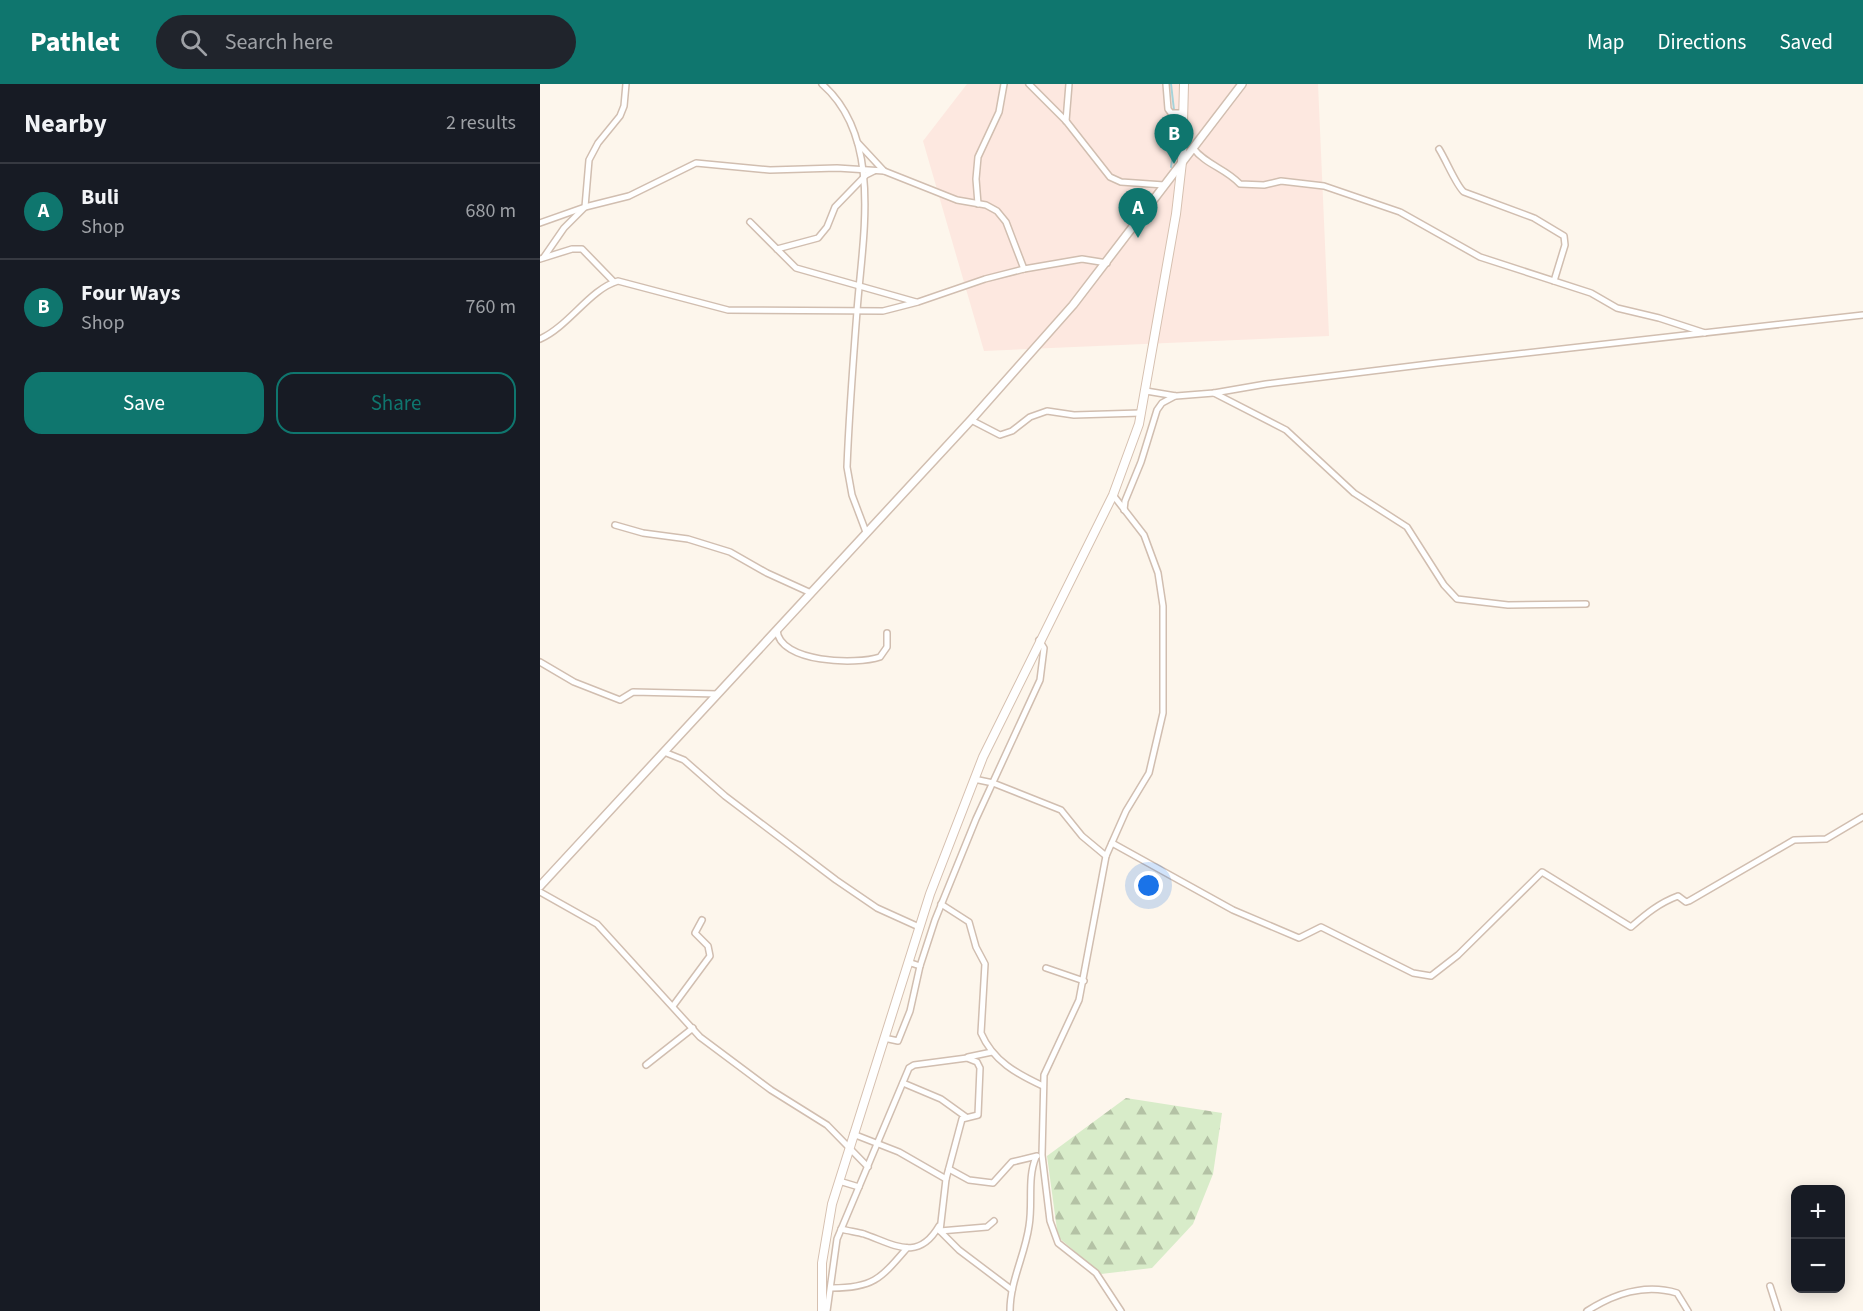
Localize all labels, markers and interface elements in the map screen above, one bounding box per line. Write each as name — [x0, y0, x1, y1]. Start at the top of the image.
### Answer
search box — [156, 15, 576, 69]
text: Pathlet — [30, 22, 120, 62]
icon: search — [177, 26, 210, 59]
text: Search here — [225, 26, 333, 58]
text: Map — [1587, 27, 1625, 57]
text: Directions — [1658, 27, 1746, 57]
text: Saved — [1779, 27, 1833, 57]
text: Nearby — [24, 105, 107, 142]
text: 2 results — [446, 109, 516, 137]
pin: B — [1154, 115, 1194, 164]
text: Buli — [81, 181, 119, 213]
pin: A — [1118, 188, 1158, 238]
text: A — [38, 197, 49, 225]
text: 680 m — [466, 197, 516, 225]
text: Shop — [81, 213, 125, 241]
text: Four Ways — [81, 277, 180, 309]
text: B — [37, 293, 50, 321]
text: 760 m — [466, 293, 516, 321]
text: Shop — [81, 309, 125, 337]
button: Save — [24, 372, 264, 434]
button: Share — [276, 372, 516, 434]
your location — [1134, 871, 1163, 900]
map controls — [1791, 1185, 1845, 1293]
button: + — [1791, 1185, 1845, 1239]
button: − — [1791, 1239, 1845, 1293]

